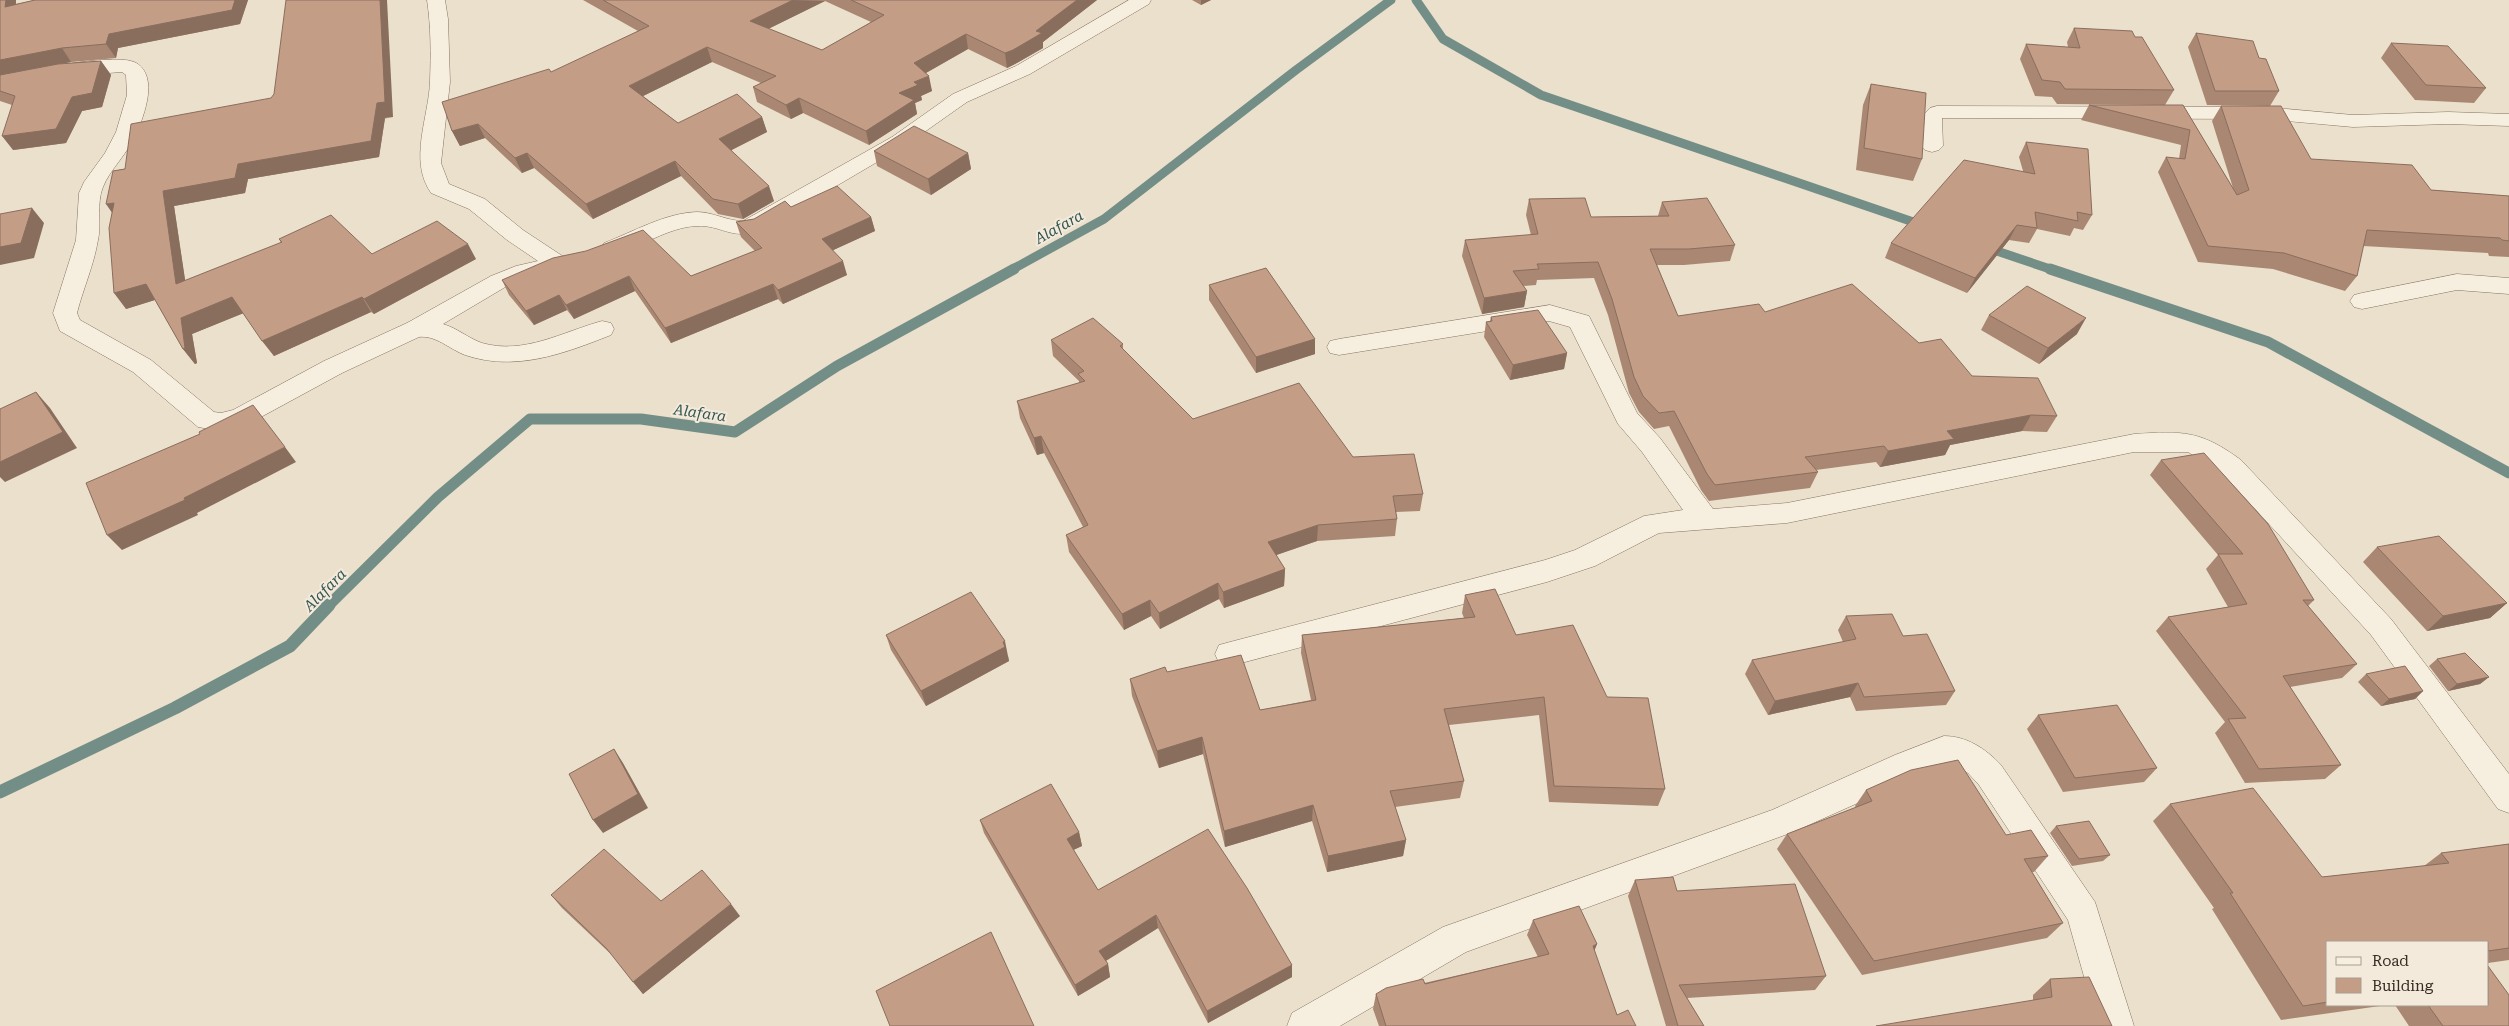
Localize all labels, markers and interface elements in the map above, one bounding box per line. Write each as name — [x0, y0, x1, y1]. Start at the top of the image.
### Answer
water label: Alafara — [1031, 206, 1086, 248]
water label: Alafara — [672, 400, 727, 426]
water label: Alafara — [299, 565, 350, 616]
legend — [2326, 941, 2489, 1006]
text: Road — [2372, 952, 2409, 970]
text: Building — [2372, 977, 2434, 995]

